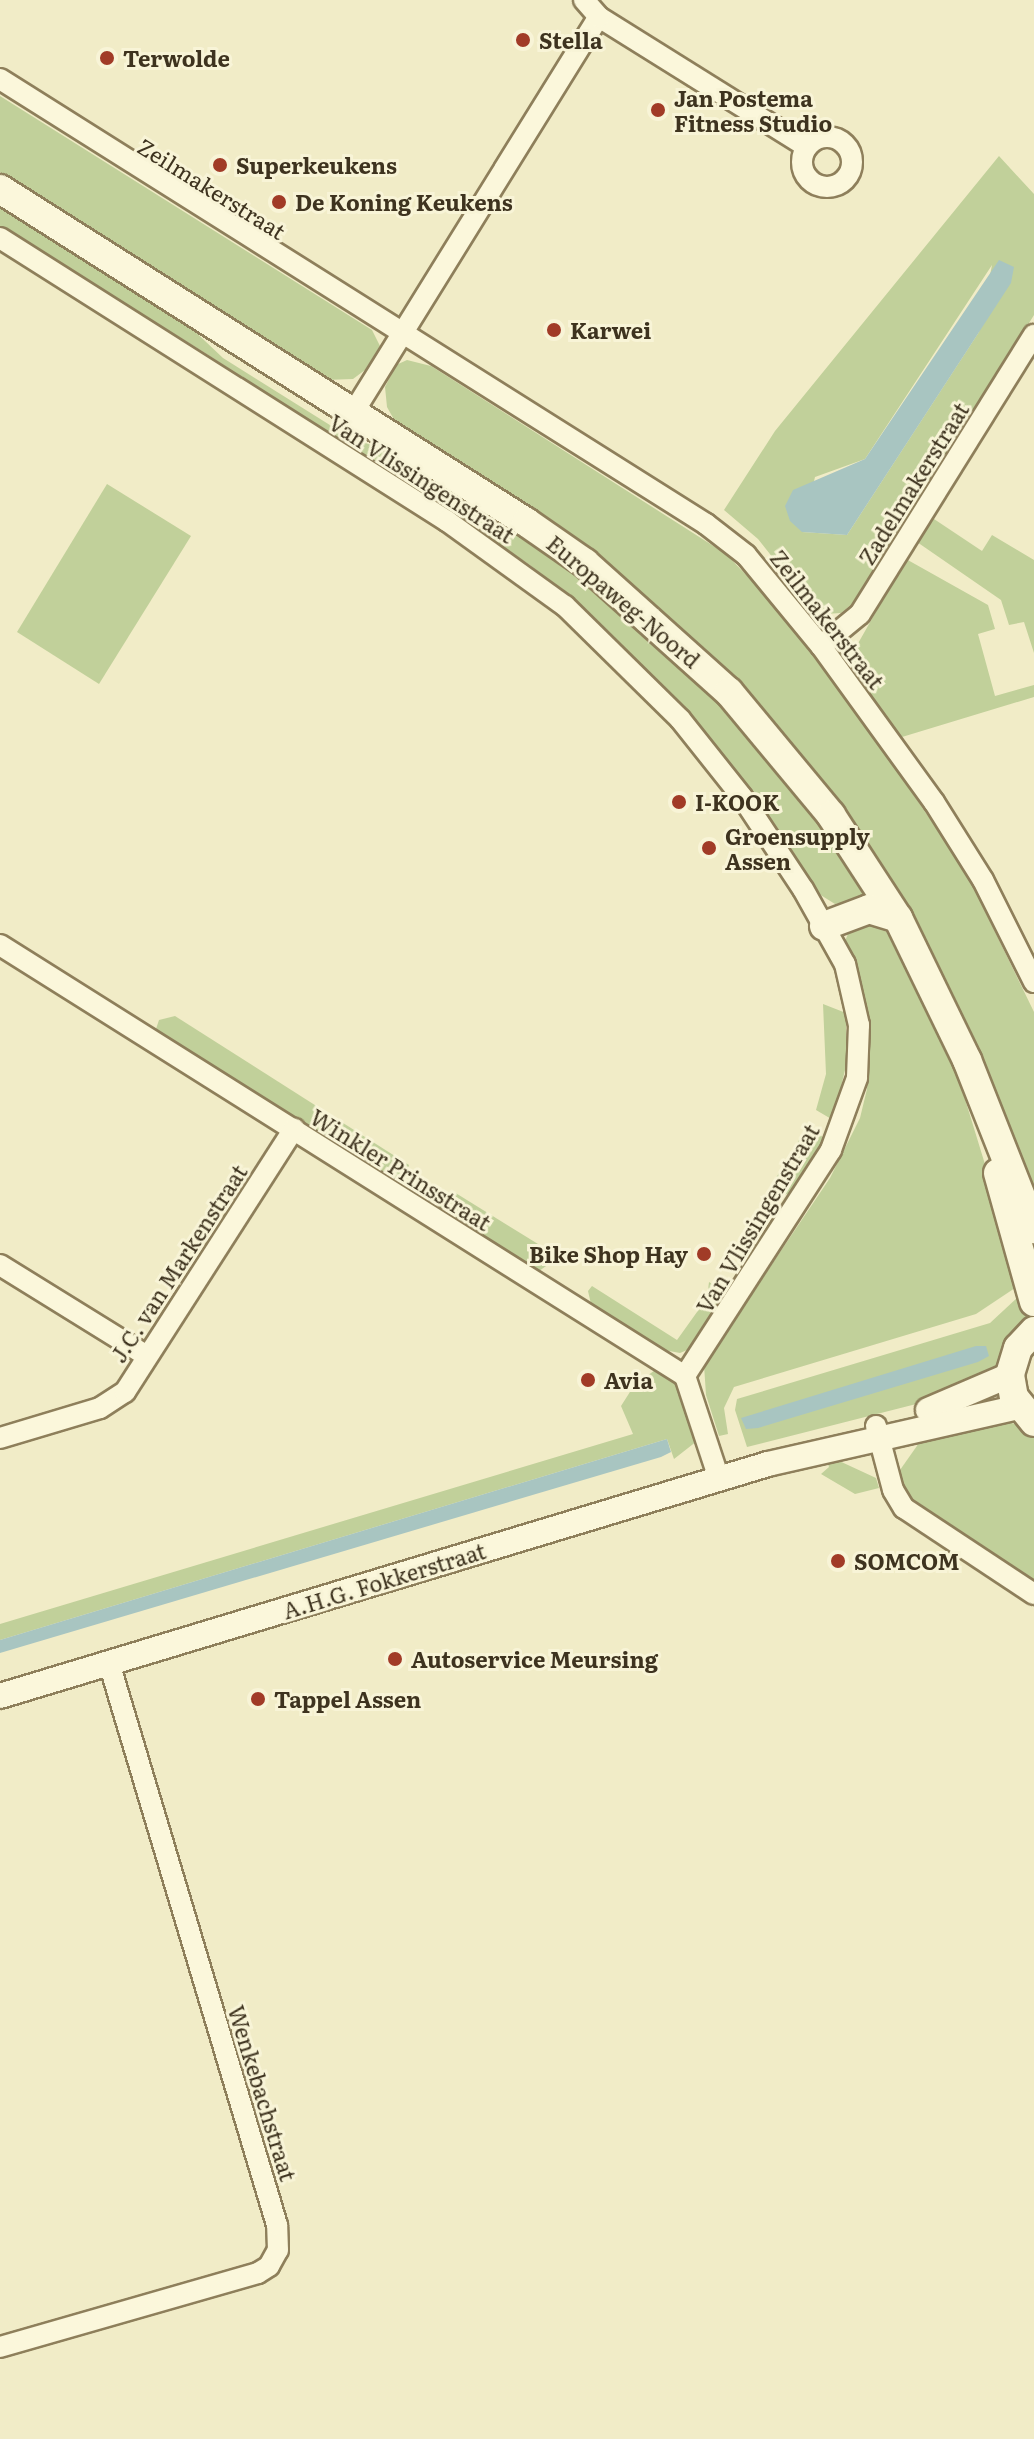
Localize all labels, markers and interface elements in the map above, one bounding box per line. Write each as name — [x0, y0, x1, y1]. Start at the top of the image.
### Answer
place label: Stella — [539, 27, 603, 53]
marker: Stella — [514, 31, 532, 49]
place label: Terwolde — [123, 45, 230, 71]
marker: Terwolde — [98, 49, 116, 67]
place label: Jan Postema Fitness Studio — [674, 84, 832, 136]
marker: Jan Postema Fitness Studio — [649, 101, 667, 119]
street label: Zeilmakerstraat — [133, 132, 291, 244]
place label: Superkeukens — [236, 152, 397, 178]
marker: Superkeukens — [211, 156, 229, 174]
place label: De Koning Keukens — [295, 189, 513, 215]
marker: De Koning Keukens — [270, 193, 288, 211]
place label: Karwei — [570, 317, 651, 343]
marker: Karwei — [545, 321, 563, 339]
street label: Zadelmakerstraat — [852, 397, 974, 569]
street label: Van Vlissingenstraat — [324, 408, 520, 548]
street label: Europaweg-Noord — [542, 529, 706, 673]
street label: Zeilmakerstraat — [766, 544, 890, 694]
place label: I-KOOK — [695, 789, 779, 815]
marker: I-KOOK — [670, 793, 688, 811]
place label: Groensupply Assen — [725, 822, 870, 874]
marker: Groensupply Assen — [700, 839, 718, 857]
street label: Winkler Prinsstraat — [306, 1103, 496, 1235]
street label: Van Vlissingenstraat — [690, 1119, 824, 1317]
street label: J.C. van Markenstraat — [104, 1159, 252, 1367]
place label: Bike Shop Hay — [529, 1241, 688, 1267]
marker: Bike Shop Hay — [695, 1245, 713, 1263]
place label: Avia — [604, 1367, 653, 1393]
marker: Avia — [579, 1371, 597, 1389]
street label: A.H.G. Fokkerstraat — [279, 1537, 489, 1623]
place label: SOMCOM — [854, 1548, 960, 1574]
marker: SOMCOM — [829, 1552, 847, 1570]
place label: Autoservice Meursing — [411, 1646, 658, 1672]
marker: Autoservice Meursing — [386, 1650, 404, 1668]
place label: Tappel Assen — [274, 1686, 421, 1712]
marker: Tappel Assen — [249, 1690, 267, 1708]
street label: Wenkebachstraat — [224, 2002, 302, 2184]

